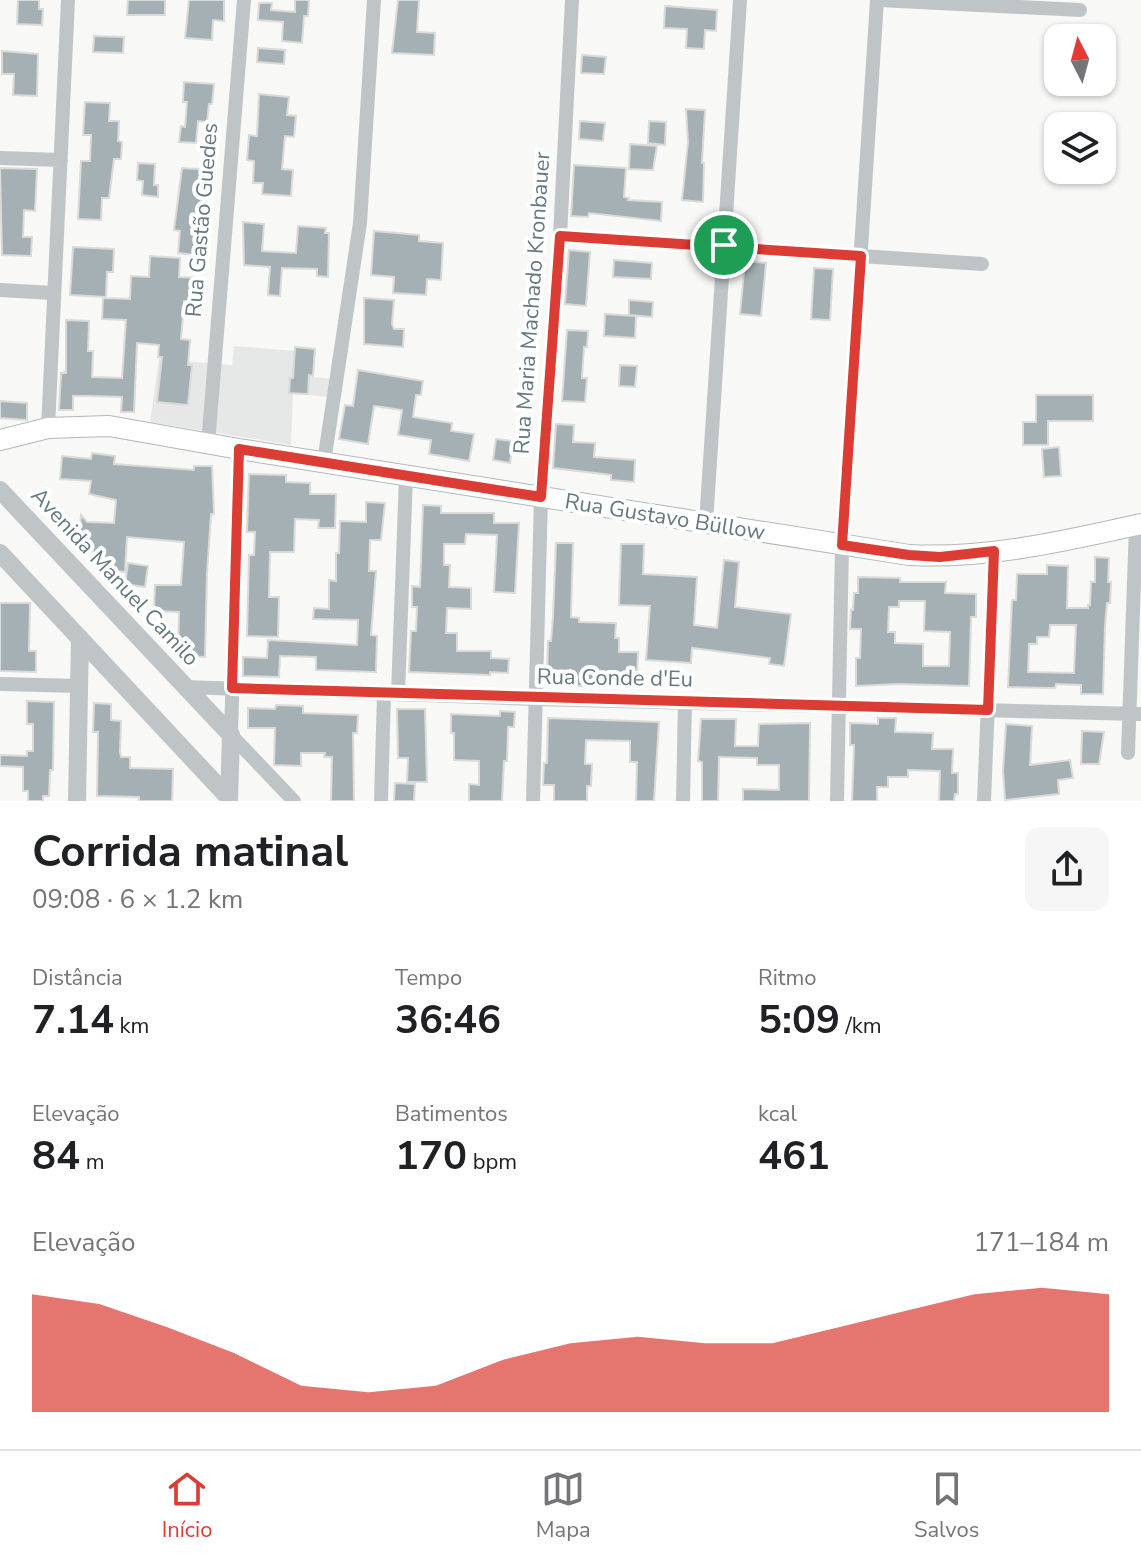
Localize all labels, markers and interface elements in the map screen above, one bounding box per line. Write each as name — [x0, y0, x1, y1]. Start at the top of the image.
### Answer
north arrow — [1044, 24, 1116, 96]
map controls — [1044, 24, 1116, 184]
button: layers — [1044, 112, 1116, 184]
street label: Rua Gastão Guedes — [179, 122, 225, 318]
street label: Rua Maria Machado Kronbauer — [506, 151, 558, 455]
pin — [690, 211, 758, 279]
icon: arrive — [702, 223, 746, 267]
street label: Avenida Manuel Camilo — [24, 481, 206, 673]
street label: Rua Gustavo Büllow — [563, 486, 767, 548]
street label: Rua Conde d'Eu — [537, 662, 693, 694]
text: Corrida matinal — [32, 822, 348, 882]
button: share — [1025, 827, 1109, 911]
text: 09:08 · 6 × 1.2 km — [32, 882, 243, 917]
text: Distância — [32, 963, 123, 993]
text: Tempo — [395, 963, 462, 993]
text: Ritmo — [758, 963, 817, 993]
text: 7.14 — [32, 993, 114, 1047]
text: 36:46 — [395, 993, 501, 1047]
text: 5:09 — [758, 993, 840, 1047]
text: km — [114, 1011, 149, 1041]
text: /km — [840, 1011, 882, 1041]
text: Elevação — [32, 1099, 120, 1129]
text: Batimentos — [395, 1099, 508, 1129]
text: kcal — [758, 1099, 797, 1129]
text: 84 — [32, 1129, 80, 1183]
text: 170 — [395, 1129, 467, 1183]
text: 461 — [758, 1129, 830, 1183]
text: m — [80, 1147, 105, 1177]
text: bpm — [467, 1147, 517, 1177]
text: Elevação — [32, 1225, 135, 1260]
text: 171–184 m — [973, 1225, 1109, 1260]
tab: Início — [162, 1467, 212, 1545]
tab: Mapa — [536, 1467, 591, 1545]
tab: Salvos — [914, 1467, 979, 1545]

